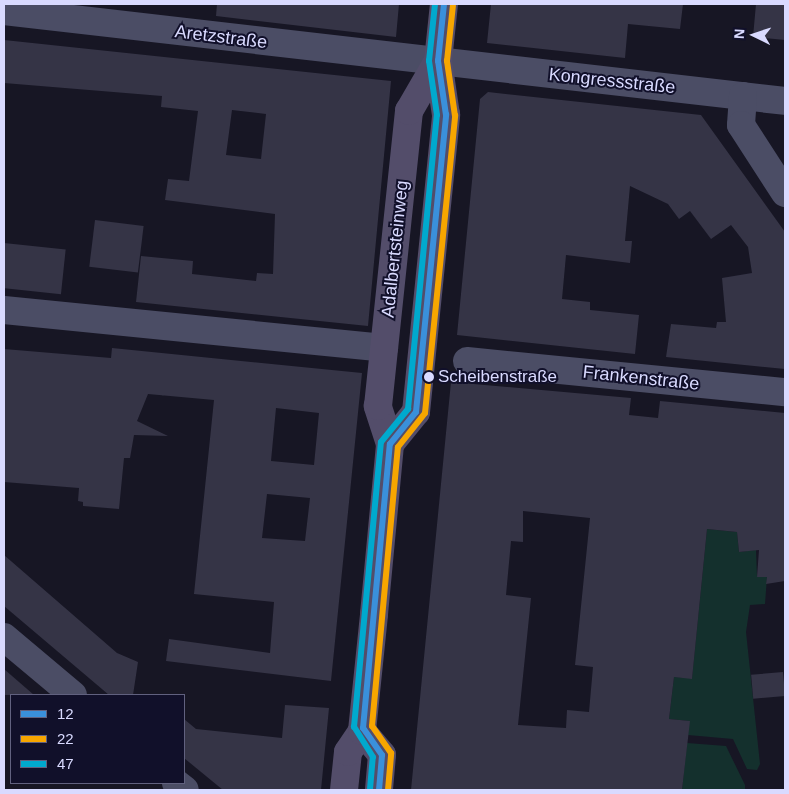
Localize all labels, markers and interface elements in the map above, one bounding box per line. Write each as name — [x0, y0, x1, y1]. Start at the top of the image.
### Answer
north arrow — [729, 10, 779, 60]
street label: Aretzstraße — [174, 21, 268, 53]
text: N — [731, 28, 747, 40]
street label: Kongressstraße — [548, 64, 676, 98]
street label: Adalbertsteinweg — [377, 179, 413, 319]
street label: Frankenstraße — [582, 361, 700, 395]
place label: Scheibenstraße — [438, 367, 557, 387]
marker: Scheibenstraße — [424, 372, 434, 382]
legend — [10, 694, 185, 784]
text: 12 — [57, 705, 74, 722]
text: 22 — [57, 730, 74, 747]
text: 47 — [57, 755, 74, 772]

